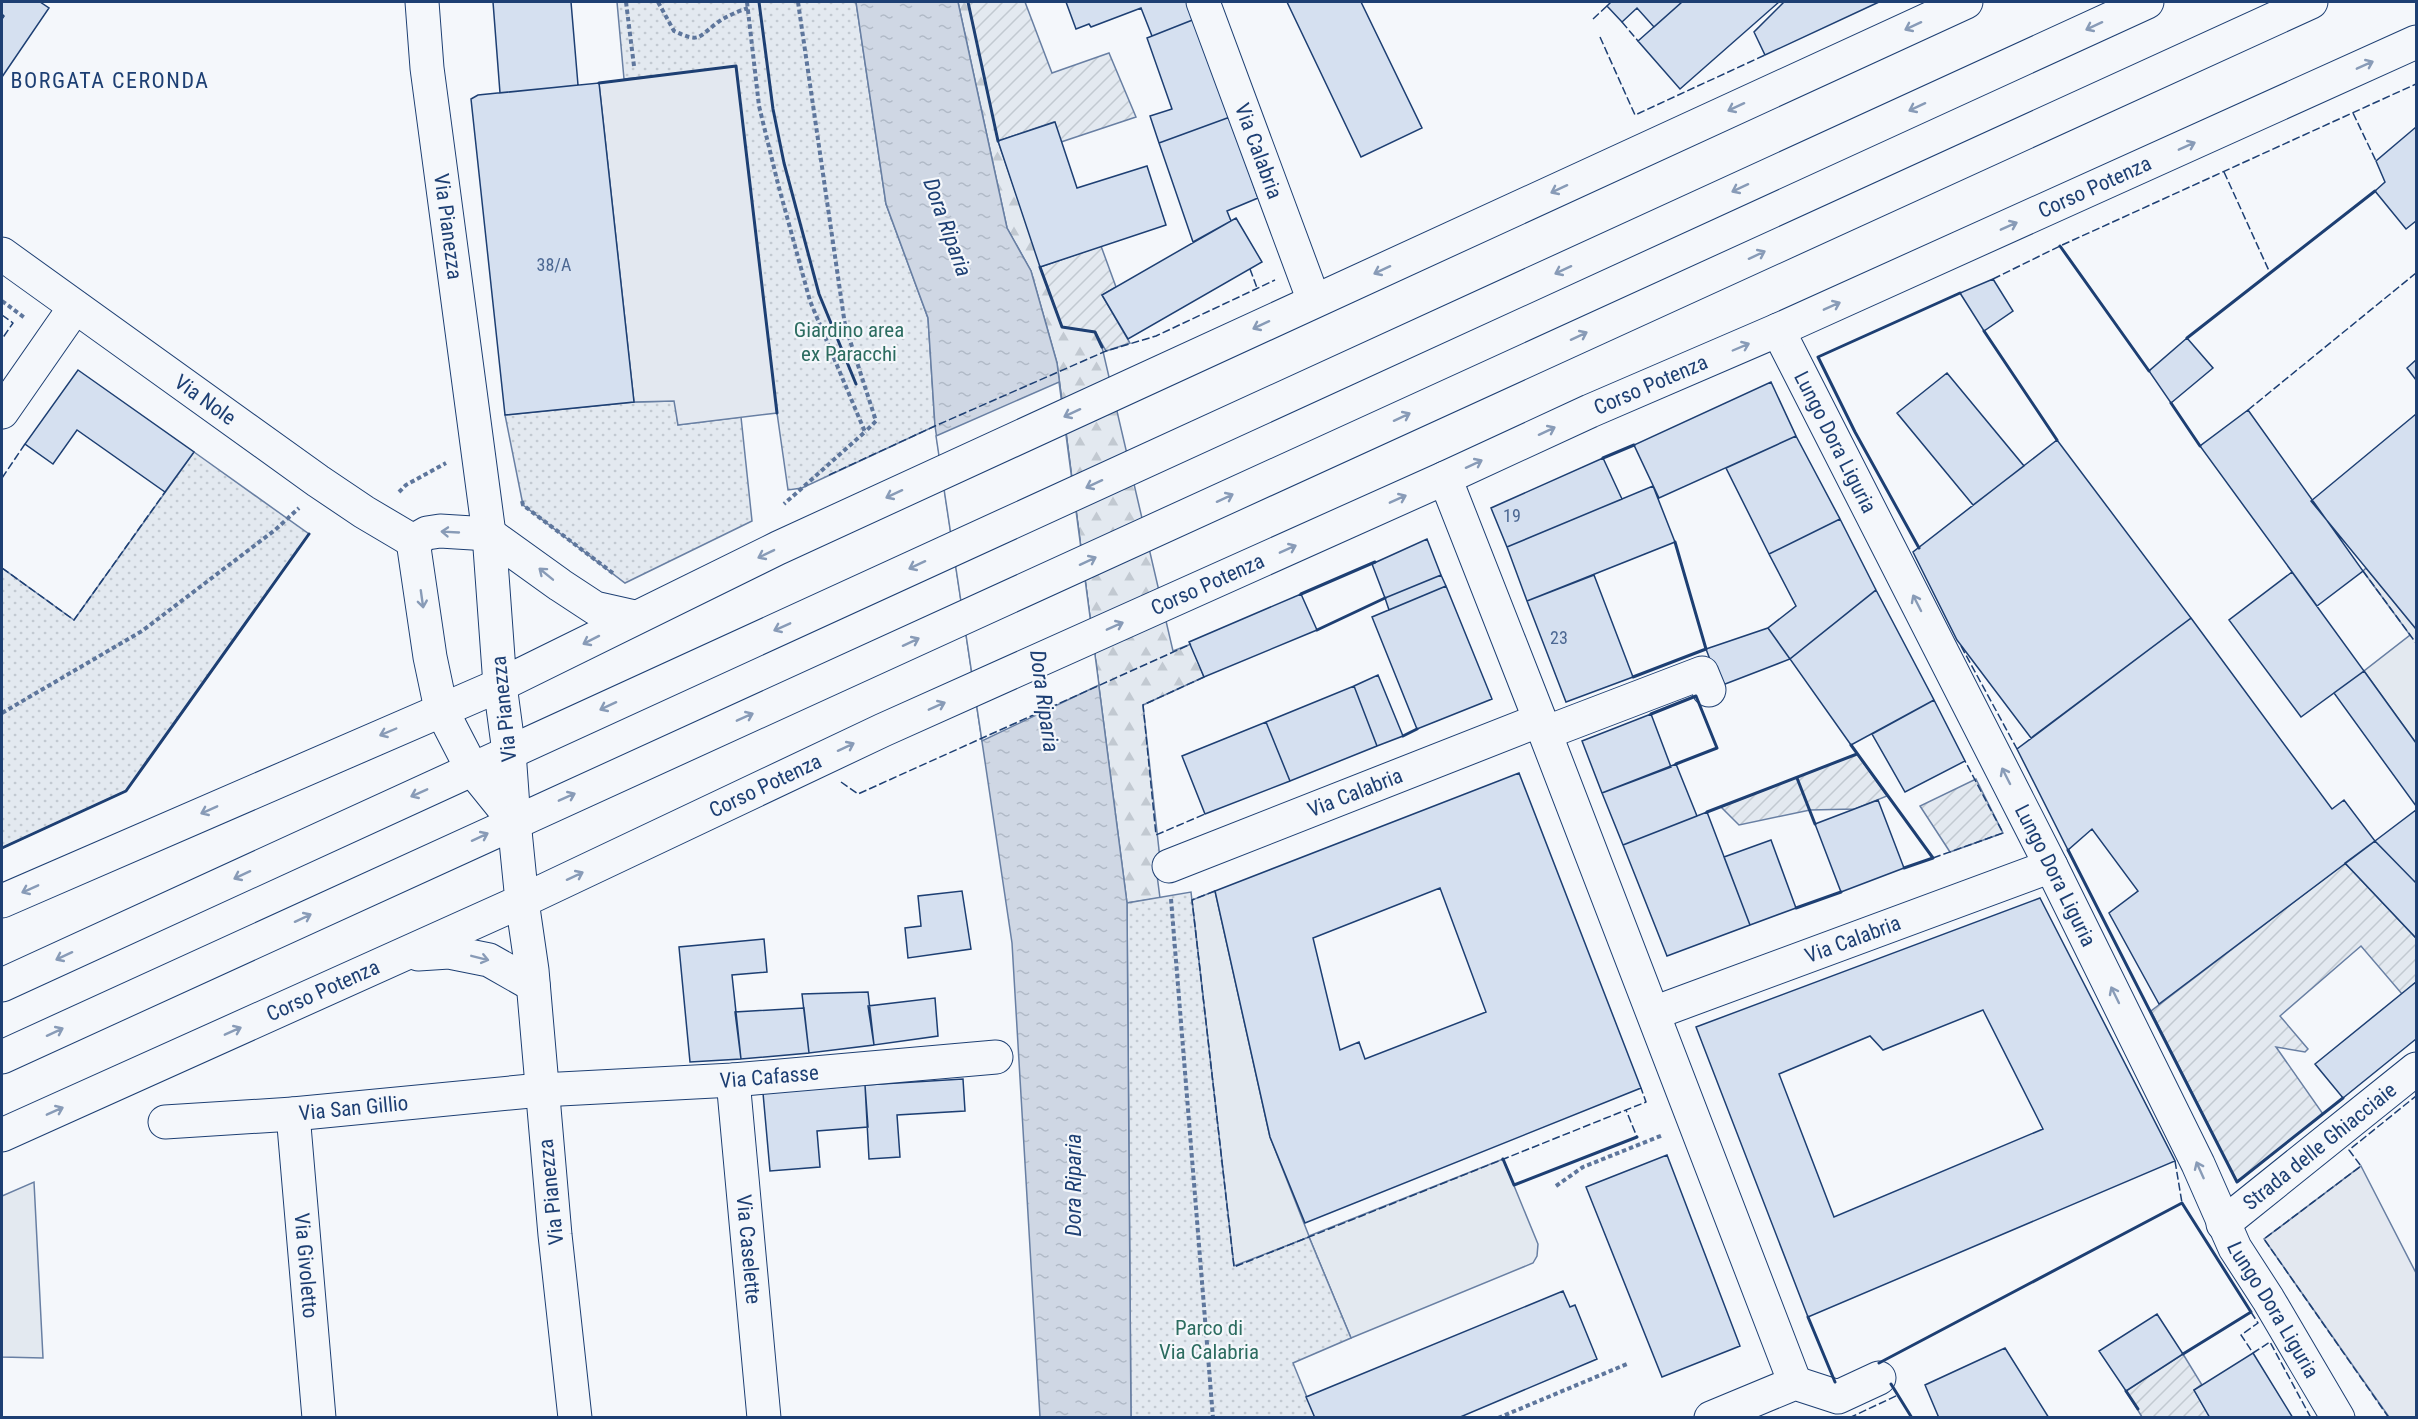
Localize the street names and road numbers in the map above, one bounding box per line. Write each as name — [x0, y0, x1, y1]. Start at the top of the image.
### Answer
street label: Via Calabria — [1230, 100, 1287, 202]
street label: Corso Potenza — [2034, 151, 2155, 223]
street label: Via Pianezza — [429, 172, 467, 281]
street label: Corso Potenza — [1590, 350, 1711, 420]
street label: Lungo Dora Liguria — [1789, 367, 1881, 517]
street label: Via Nole — [170, 370, 240, 430]
street label: Corso Potenza — [1147, 549, 1268, 620]
street label: Via Pianezza — [486, 655, 522, 763]
street label: Corso Potenza — [705, 749, 825, 823]
street label: Via Calabria — [1304, 763, 1406, 822]
street label: Lungo Dora Liguria — [2010, 801, 2101, 951]
street label: Via Calabria — [1802, 911, 1904, 968]
street label: Corso Potenza — [263, 955, 383, 1026]
street label: Via Cafasse — [719, 1061, 820, 1093]
street label: Strada delle Ghiacciaie — [2238, 1078, 2401, 1215]
street label: Via San Gillio — [298, 1091, 409, 1125]
street label: Via Pianezza — [533, 1138, 569, 1246]
street label: Via Caselette — [732, 1194, 766, 1305]
street label: Via Givoletto — [289, 1212, 322, 1319]
street label: Lungo Dora Liguria — [2222, 1238, 2324, 1382]

